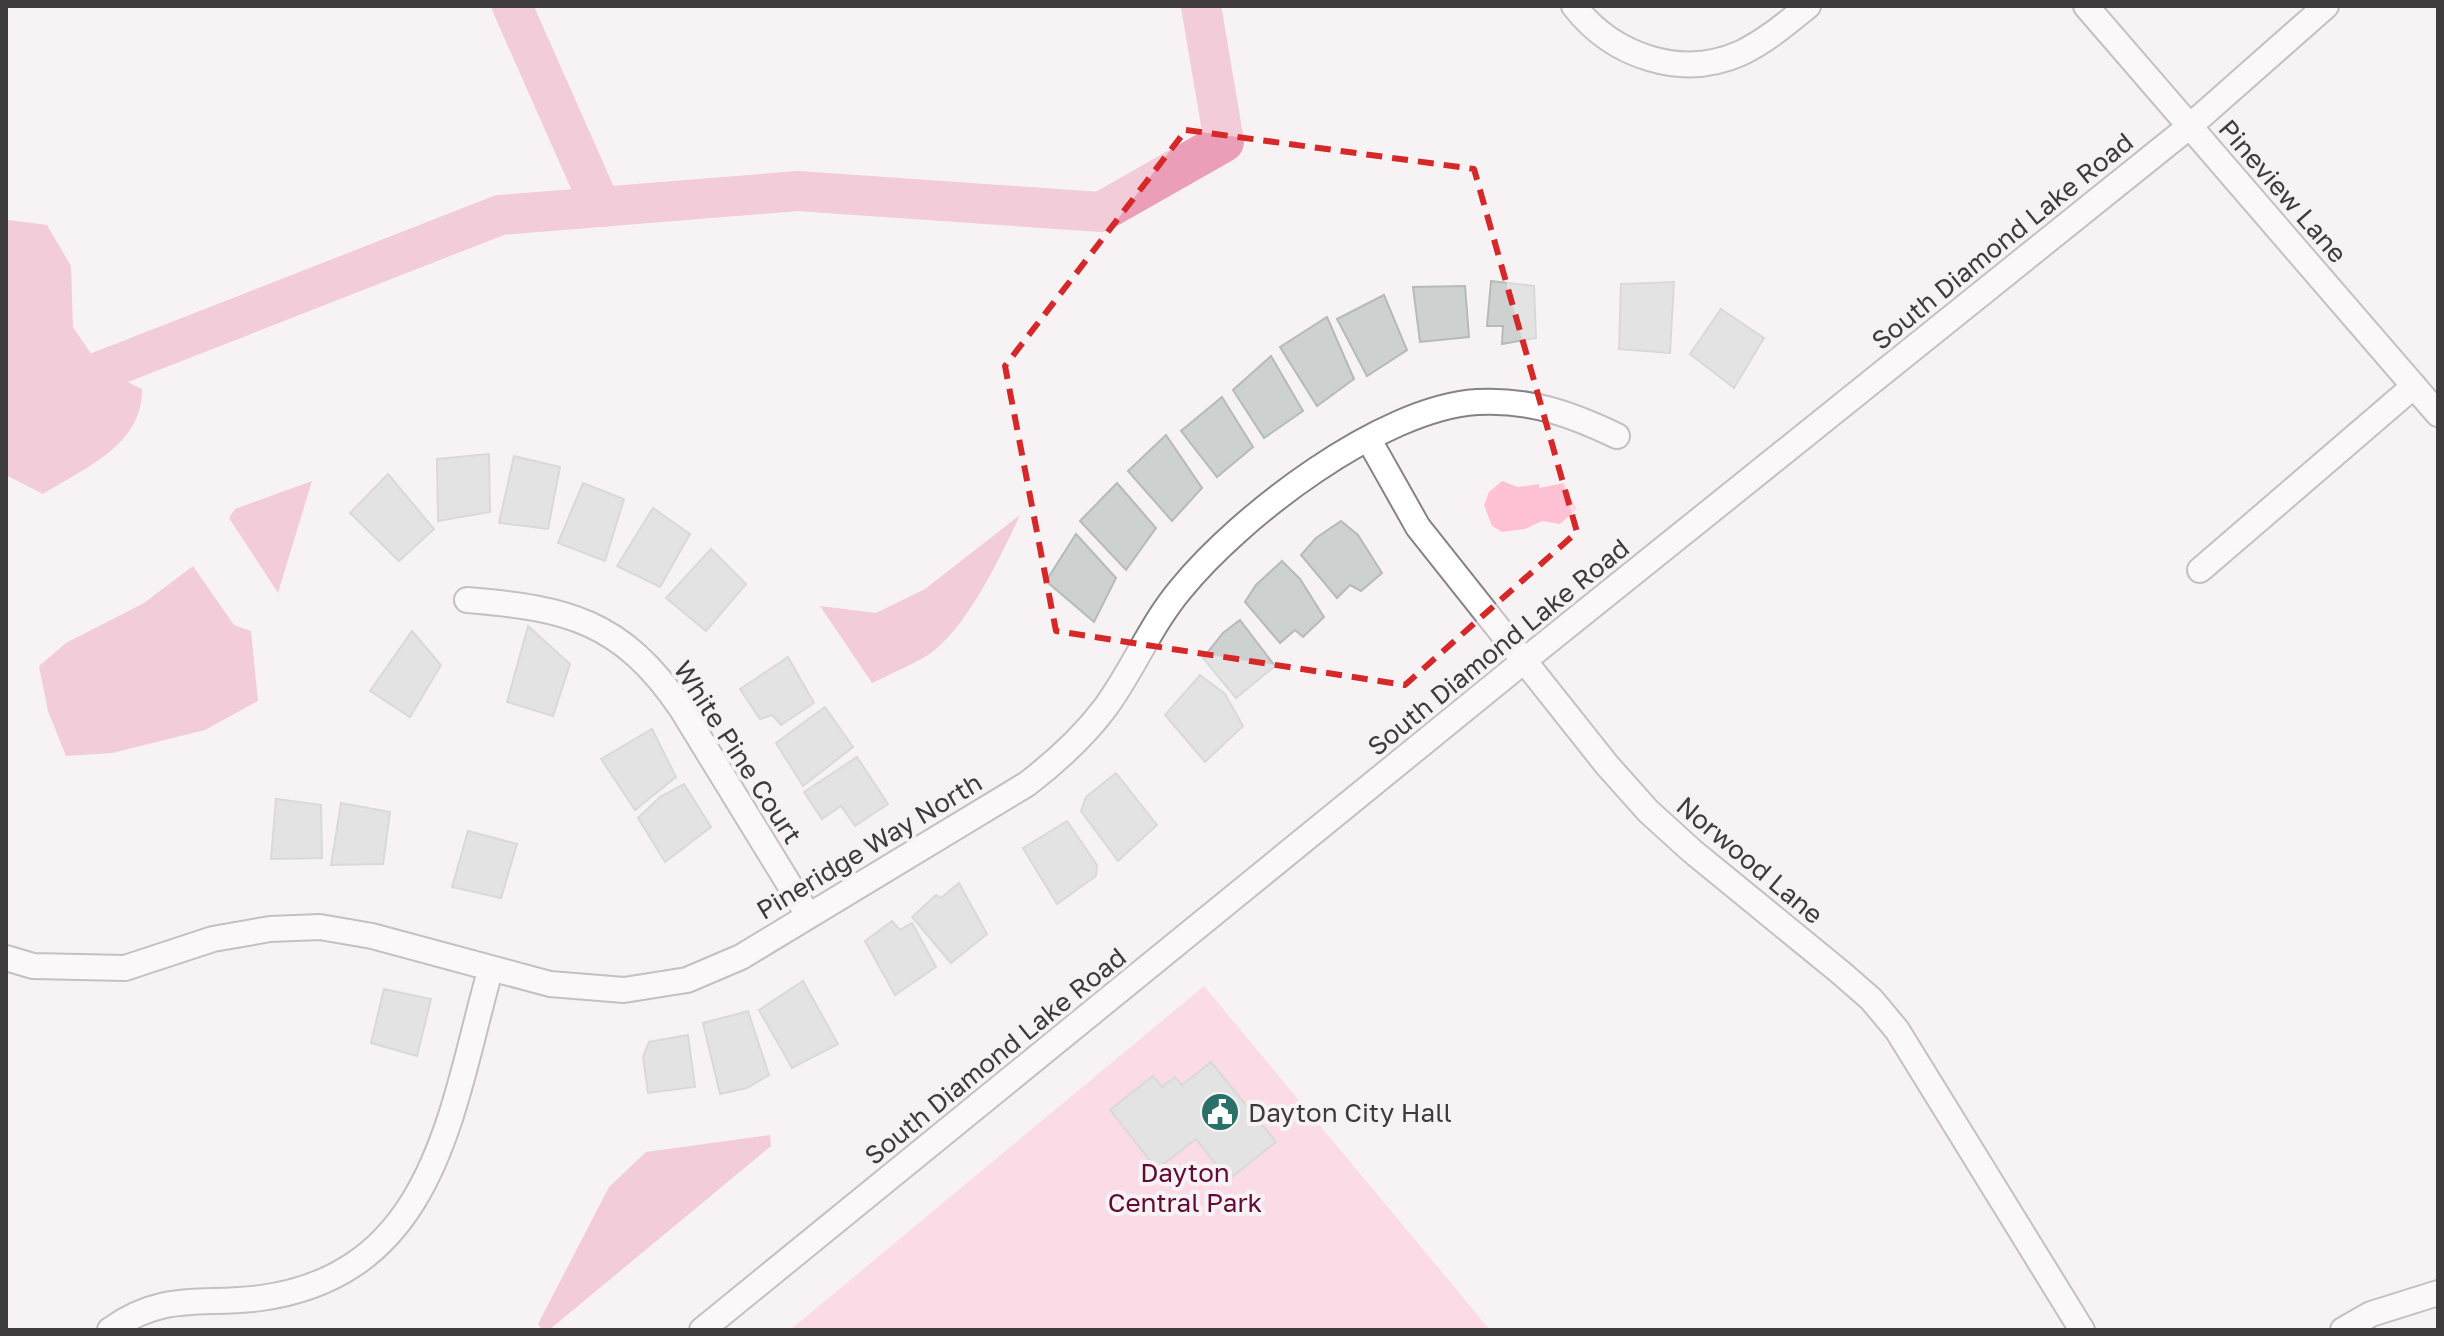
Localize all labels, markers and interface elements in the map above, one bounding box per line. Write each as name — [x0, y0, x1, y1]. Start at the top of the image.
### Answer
street label: Pineview Lane — [2212, 113, 2354, 269]
street label: South Diamond Lake Road — [1865, 126, 2139, 356]
street label: South Diamond Lake Road — [1361, 532, 1635, 762]
street label: White Pine Court — [667, 655, 809, 849]
street label: Pineridge Way North — [751, 766, 987, 926]
street label: Norwood Lane — [1671, 790, 1829, 930]
street label: South Diamond Lake Road — [858, 941, 1132, 1171]
public building icon: Dayton City Hall — [1199, 1091, 1241, 1133]
place label: Dayton City Hall — [1248, 1097, 1452, 1128]
park label: Dayton Central Park — [1108, 1157, 1263, 1218]

